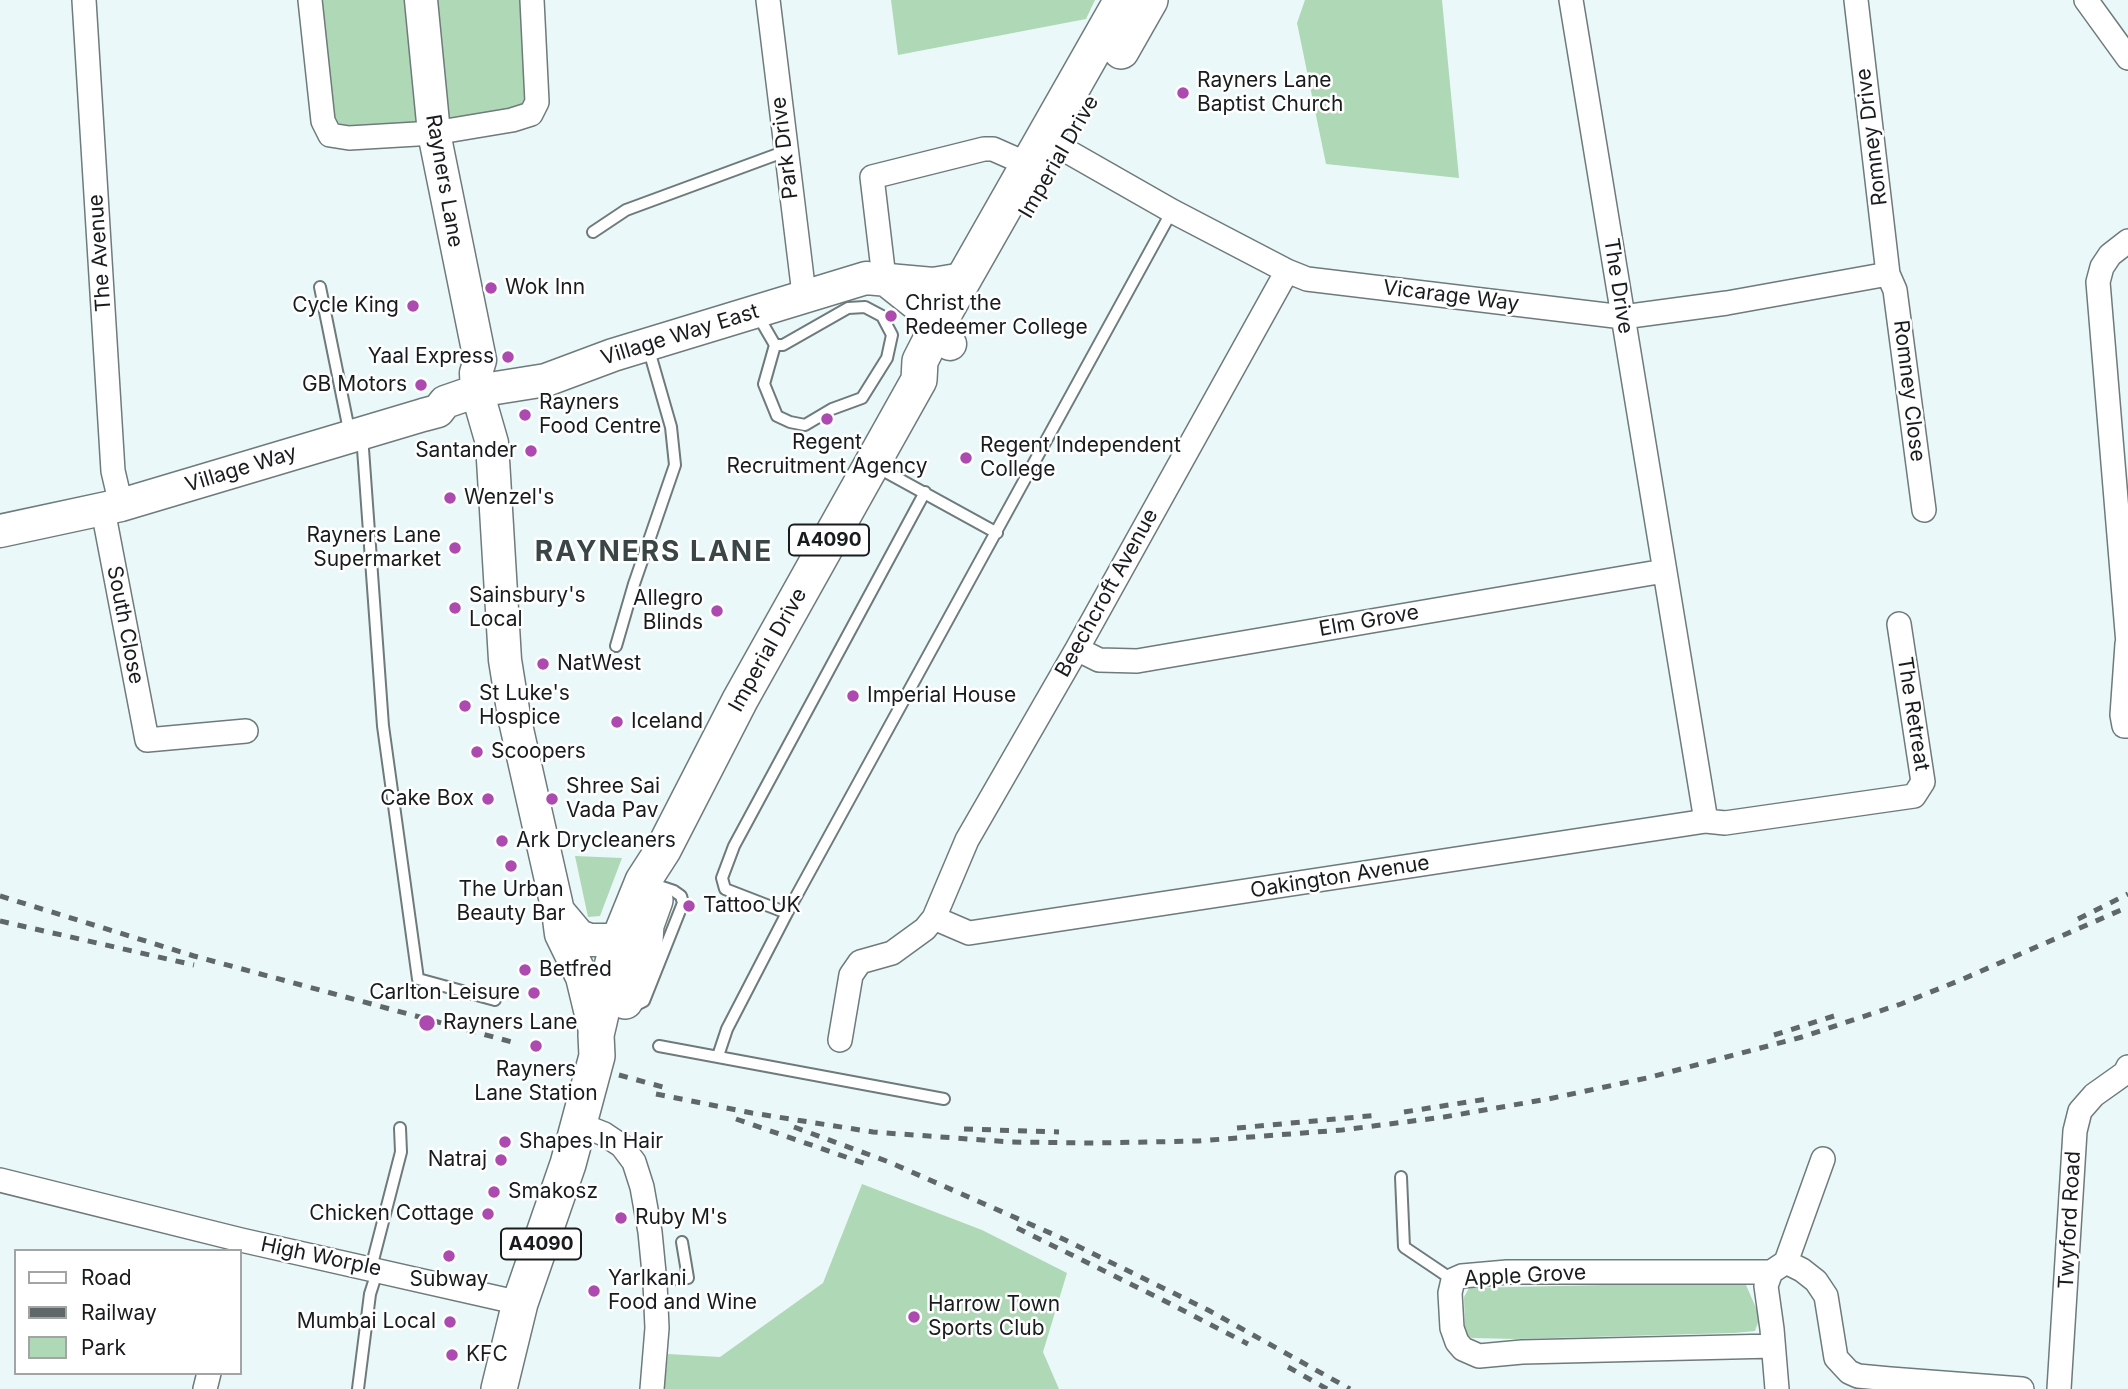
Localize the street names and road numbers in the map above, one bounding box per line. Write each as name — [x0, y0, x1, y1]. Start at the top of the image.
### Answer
street label: Romney Drive — [1851, 67, 1893, 207]
street label: Imperial Drive — [1014, 91, 1104, 223]
street label: Park Drive — [766, 95, 804, 201]
street label: Rayners Lane — [420, 113, 468, 249]
street label: The Avenue — [83, 193, 117, 313]
street label: The Drive — [1598, 237, 1638, 335]
street label: Vicarage Way — [1381, 275, 1521, 317]
street label: Village Way East — [598, 299, 762, 371]
street label: Romney Close — [1888, 319, 1930, 463]
street label: Village Way — [182, 440, 300, 498]
street label: Beechcroft Avenue — [1050, 505, 1164, 681]
road number: A4090 — [789, 524, 869, 555]
street label: South Close — [101, 564, 149, 686]
street label: Imperial Drive — [724, 584, 812, 716]
street label: Elm Grove — [1317, 600, 1421, 642]
street label: The Retreat — [1892, 655, 1934, 773]
street label: Oakington Avenue — [1249, 850, 1431, 904]
street label: Twyford Road — [2054, 1150, 2086, 1290]
road number: A4090 — [501, 1228, 581, 1260]
street label: High Worple — [258, 1232, 384, 1282]
street label: Apple Grove — [1463, 1260, 1587, 1292]

